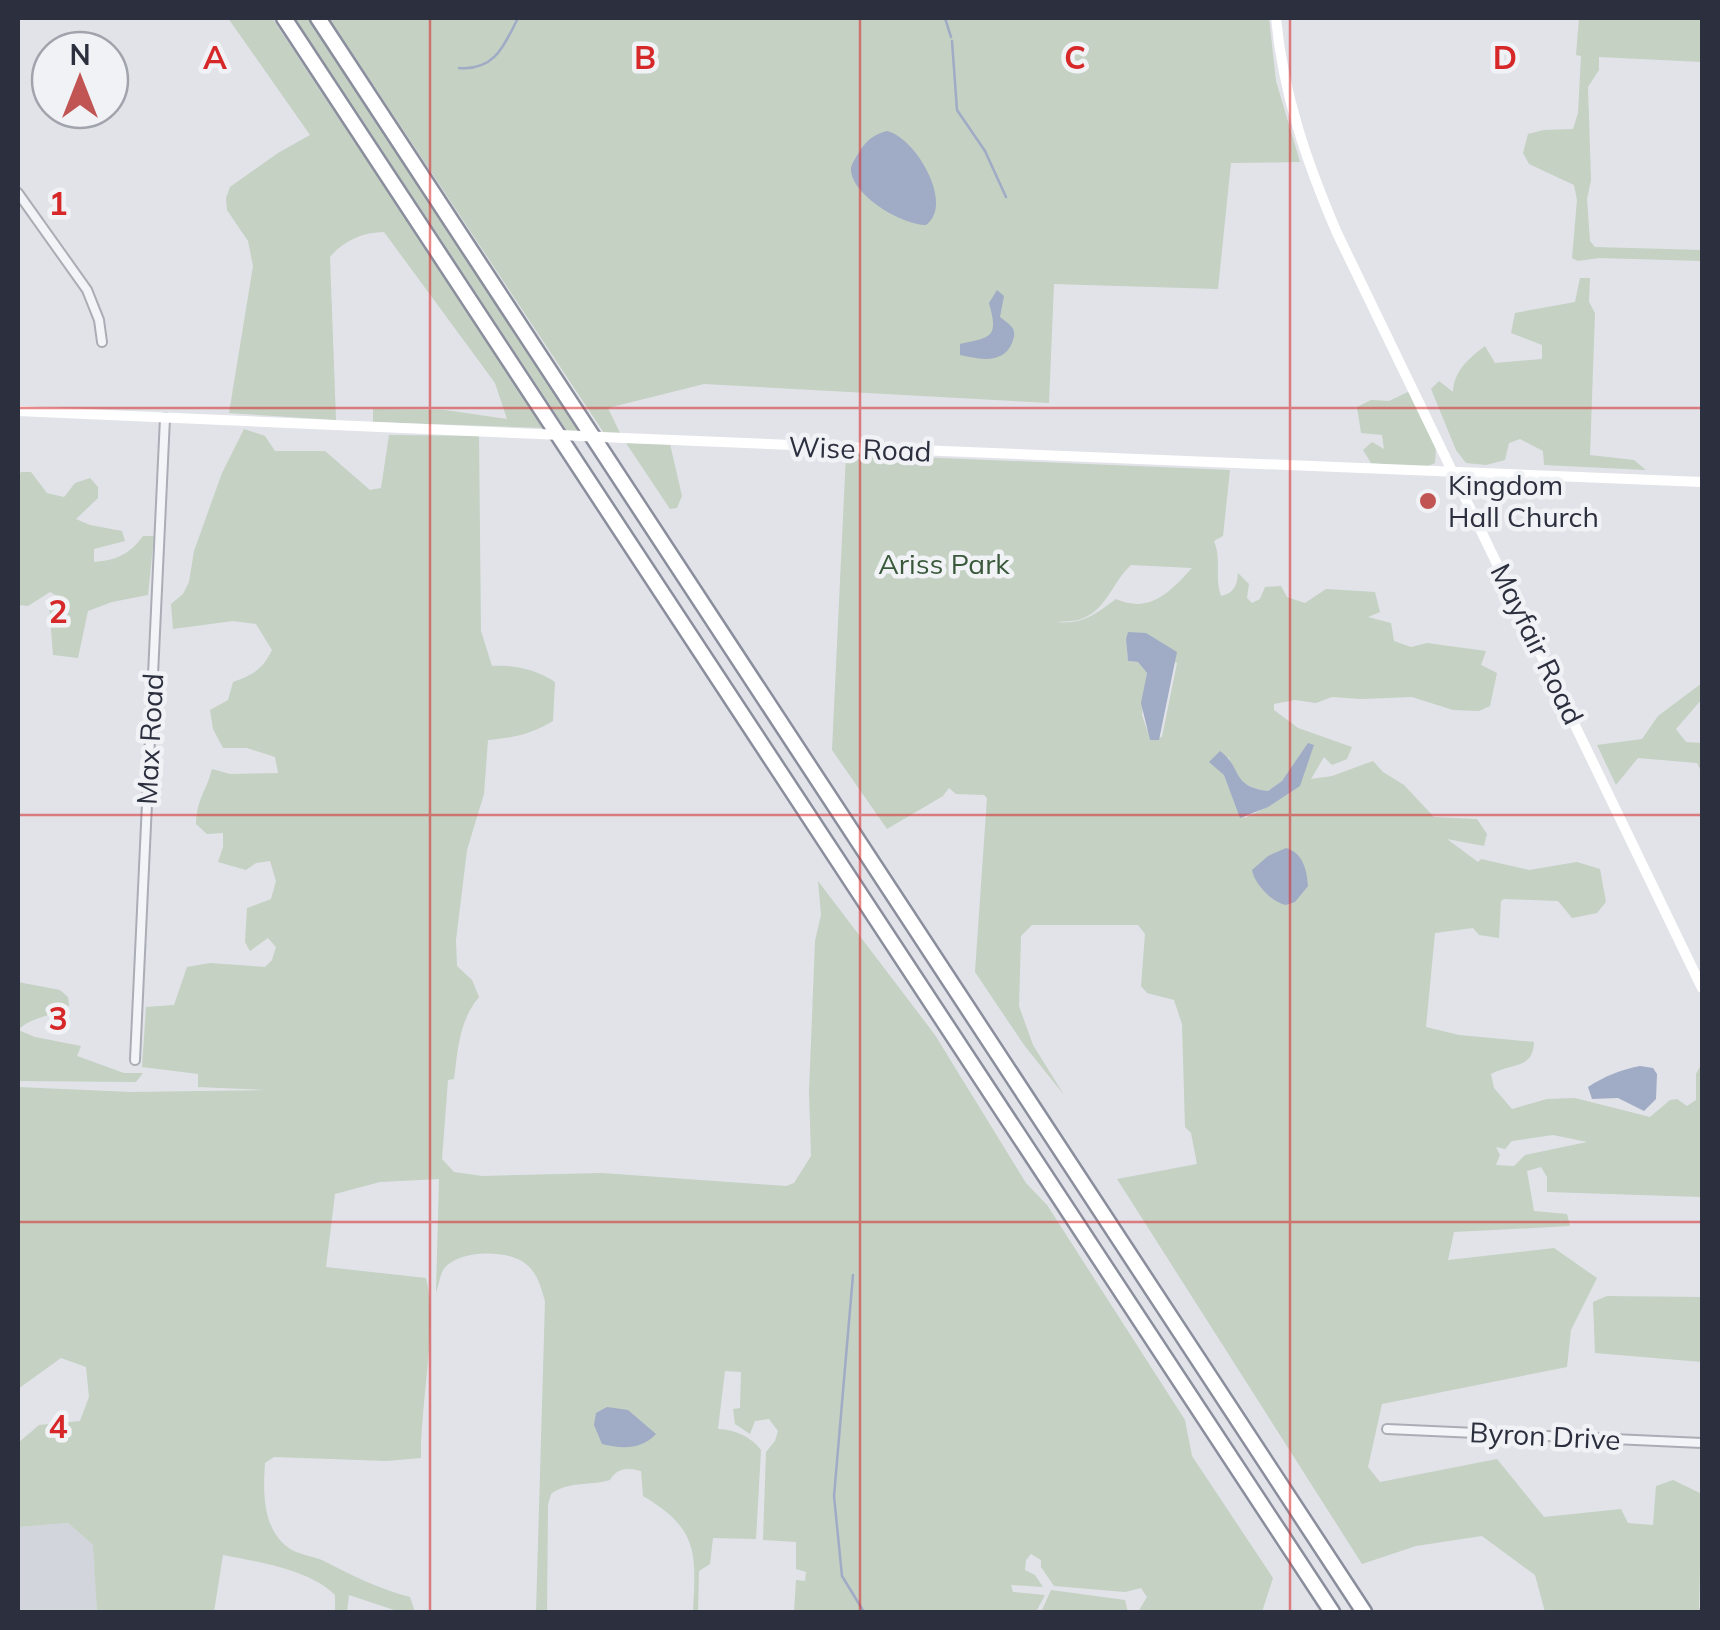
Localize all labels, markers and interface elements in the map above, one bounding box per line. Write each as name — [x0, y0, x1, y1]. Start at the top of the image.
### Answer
north arrow — [30, 30, 130, 130]
text: N — [69, 37, 91, 72]
text: A — [203, 37, 227, 77]
text: B — [634, 37, 656, 77]
text: C — [1064, 37, 1086, 77]
text: D — [1493, 37, 1517, 77]
text: 1 — [48, 183, 68, 223]
street label: Wise Road — [788, 429, 932, 468]
place label: Kingdom Hall Church — [1448, 467, 1599, 534]
marker: Kingdom Hall Church — [1417, 490, 1439, 512]
park label: Ariss Park — [878, 546, 1010, 581]
street label: Mayfair Road — [1483, 558, 1591, 730]
text: 2 — [48, 591, 68, 631]
street label: Max Road — [129, 672, 170, 806]
text: 3 — [48, 998, 68, 1038]
text: 4 — [48, 1406, 68, 1446]
street label: Byron Drive — [1469, 1414, 1621, 1457]

